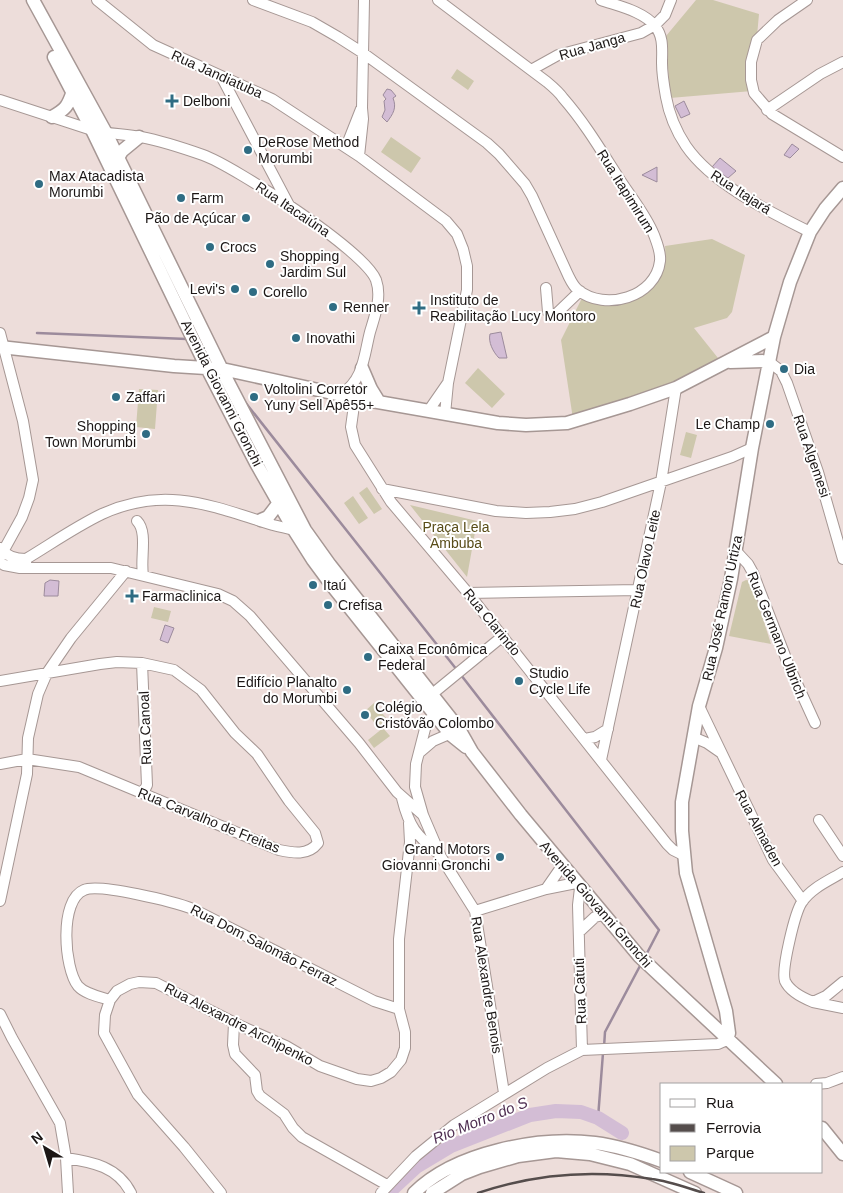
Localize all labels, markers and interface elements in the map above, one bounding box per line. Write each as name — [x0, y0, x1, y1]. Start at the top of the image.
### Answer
street label: Rua Janga — [557, 29, 627, 63]
street label: Rua Jandiatuba — [169, 47, 265, 101]
place label: Delboni — [183, 93, 230, 109]
marker: Delboni — [165, 94, 179, 108]
place label: DeRose Method Morumbi — [258, 134, 359, 166]
marker: DeRose Method Morumbi — [242, 144, 254, 156]
street label: Rua Itapimirum — [594, 147, 658, 235]
street label: Rua Itajará — [708, 167, 774, 217]
place label: Max Atacadista Morumbi — [49, 168, 144, 200]
marker: Max Atacadista Morumbi — [33, 178, 45, 190]
street label: Rua Itacaiúna — [253, 178, 333, 240]
place label: Farm — [191, 190, 224, 206]
marker: Farm — [175, 192, 187, 204]
place label: Pão de Açúcar — [145, 210, 236, 226]
marker: Pão de Açúcar — [240, 212, 252, 224]
place label: Crocs — [220, 239, 257, 255]
marker: Crocs — [204, 241, 216, 253]
place label: Shopping Jardim Sul — [280, 248, 346, 280]
marker: Shopping Jardim Sul — [264, 258, 276, 270]
place label: Levi's — [190, 281, 225, 297]
marker: Levi's — [229, 283, 241, 295]
place label: Corello — [263, 284, 308, 300]
marker: Corello — [247, 286, 259, 298]
place label: Instituto de Reabilitação Lucy Montoro — [430, 292, 596, 324]
place label: Renner — [343, 299, 389, 315]
marker: Renner — [327, 301, 339, 313]
marker: Instituto de Reabilitação Lucy Montoro — [412, 301, 426, 315]
street label: Avenida Giovanni Gronchi — [178, 317, 266, 469]
place label: Inovathi — [306, 330, 355, 346]
marker: Inovathi — [290, 332, 302, 344]
place label: Dia — [794, 361, 815, 377]
marker: Dia — [778, 363, 790, 375]
place label: Voltolini Corretor Yuny Sell Apê55+ — [264, 381, 374, 413]
place label: Zaffari — [126, 389, 165, 405]
marker: Zaffari — [110, 391, 122, 403]
marker: Voltolini Corretor Yuny Sell Apê55+ — [248, 391, 260, 403]
street label: Rua Algemesi — [790, 413, 834, 499]
place label: Le Champ — [695, 416, 760, 432]
place label: Shopping Town Morumbi — [45, 418, 136, 450]
marker: Le Champ — [764, 418, 776, 430]
marker: Shopping Town Morumbi — [140, 428, 152, 440]
street label: Rua Olavo Leite — [627, 508, 663, 610]
park label: Praça Lela Ambuba — [423, 519, 490, 551]
street label: Rua José Ramon Urtiza — [699, 533, 745, 682]
street label: Rua Germano Ulbrich — [744, 569, 810, 701]
place label: Itaú — [323, 577, 346, 593]
marker: Itaú — [307, 579, 319, 591]
street label: Rua Clarindo — [460, 585, 524, 659]
place label: Farmaclinica — [142, 588, 222, 604]
marker: Farmaclinica — [126, 590, 138, 602]
place label: Crefisa — [338, 597, 383, 613]
marker: Crefisa — [322, 599, 334, 611]
place label: Caixa Econômica Federal — [378, 641, 487, 673]
marker: Caixa Econômica Federal — [362, 651, 374, 663]
place label: Studio Cycle Life — [529, 665, 591, 697]
place label: Edifício Planalto do Morumbi — [237, 674, 337, 706]
marker: Studio Cycle Life — [513, 675, 525, 687]
marker: Edifício Planalto do Morumbi — [341, 684, 353, 696]
street label: Rua Canoal — [136, 691, 154, 765]
place label: Colégio Cristóvão Colombo — [375, 699, 494, 731]
marker: Colégio Cristóvão Colombo — [359, 709, 371, 721]
street label: Rua Carvalho de Freitas — [136, 784, 282, 856]
street label: Rua Almaden — [732, 787, 786, 869]
street label: Avenida Giovanni Gronchi — [537, 837, 655, 971]
place label: Grand Motors Giovanni Gronchi — [382, 841, 490, 873]
marker: Grand Motors Giovanni Gronchi — [494, 851, 506, 863]
street label: Rua Dom Salomão Ferraz — [188, 901, 340, 989]
street label: Rua Alexandre Benois — [468, 915, 506, 1055]
street label: Rua Catuti — [571, 958, 589, 1024]
street label: Rua Alexandre Archipenko — [162, 979, 316, 1069]
legend — [660, 1083, 823, 1173]
water label: Rio Morro do S — [430, 1093, 530, 1147]
text: Rua — [706, 1094, 734, 1111]
text: Ferrovia — [706, 1119, 762, 1136]
north arrow — [20, 1123, 70, 1173]
text: N — [28, 1128, 46, 1147]
text: Parque — [706, 1144, 754, 1161]

